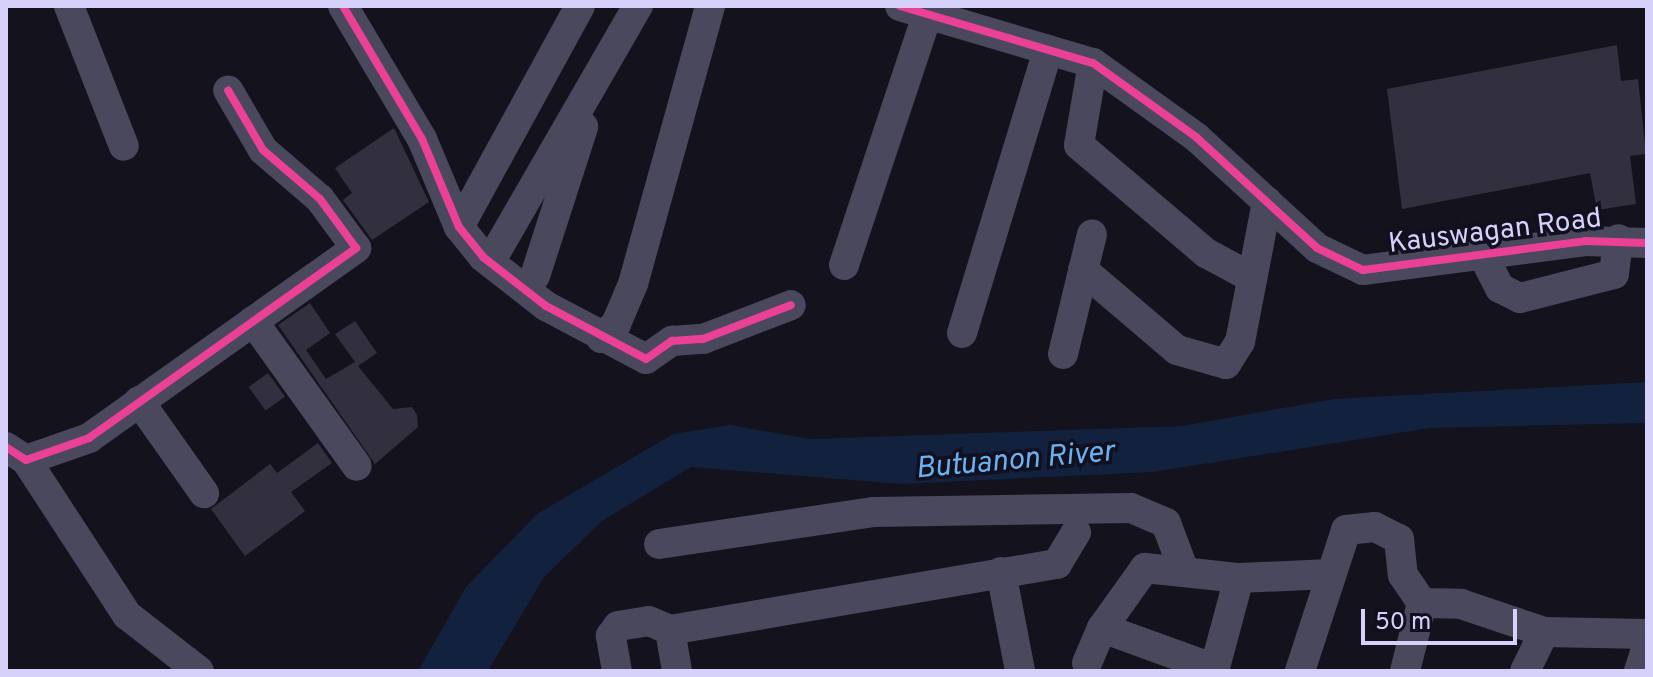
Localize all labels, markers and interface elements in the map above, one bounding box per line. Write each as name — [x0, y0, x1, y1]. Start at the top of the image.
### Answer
street label: Kauswagan Road — [1386, 202, 1604, 262]
water label: Butuanon River — [914, 435, 1116, 489]
scale bar — [1365, 593, 1521, 643]
text: 50 m — [1375, 608, 1431, 638]

